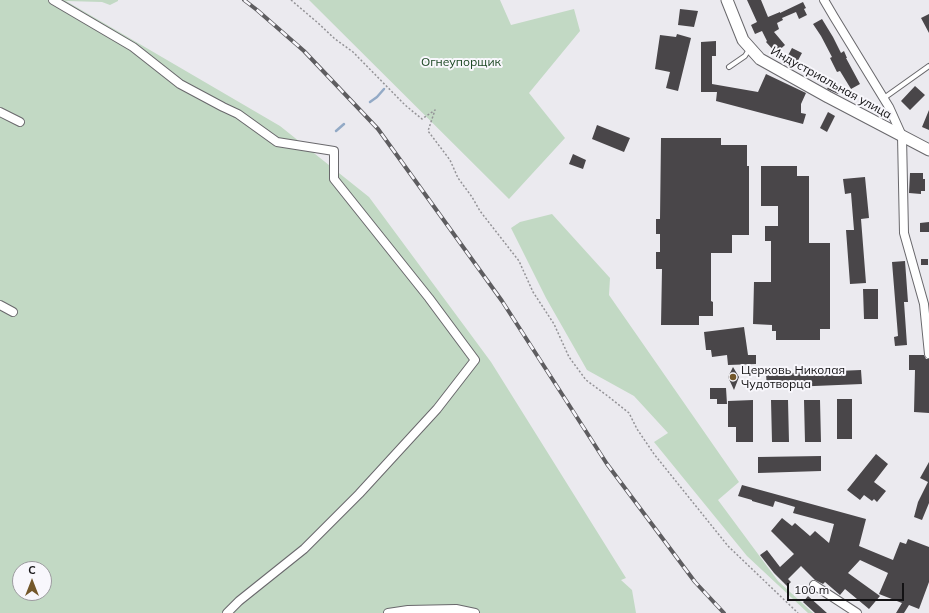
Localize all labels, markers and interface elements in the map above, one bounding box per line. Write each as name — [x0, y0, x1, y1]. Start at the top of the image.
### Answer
street label: Индустриальная улица — [768, 44, 894, 122]
park label: Огнеупорщик — [421, 55, 501, 69]
place label: Церковь Николая Чудотворца — [741, 363, 845, 391]
marker: Церковь Николая Чудотворца — [728, 372, 738, 382]
north arrow — [12, 561, 52, 601]
text: С — [28, 563, 36, 577]
scale bar — [789, 575, 906, 601]
text: 100 m — [794, 582, 829, 597]

